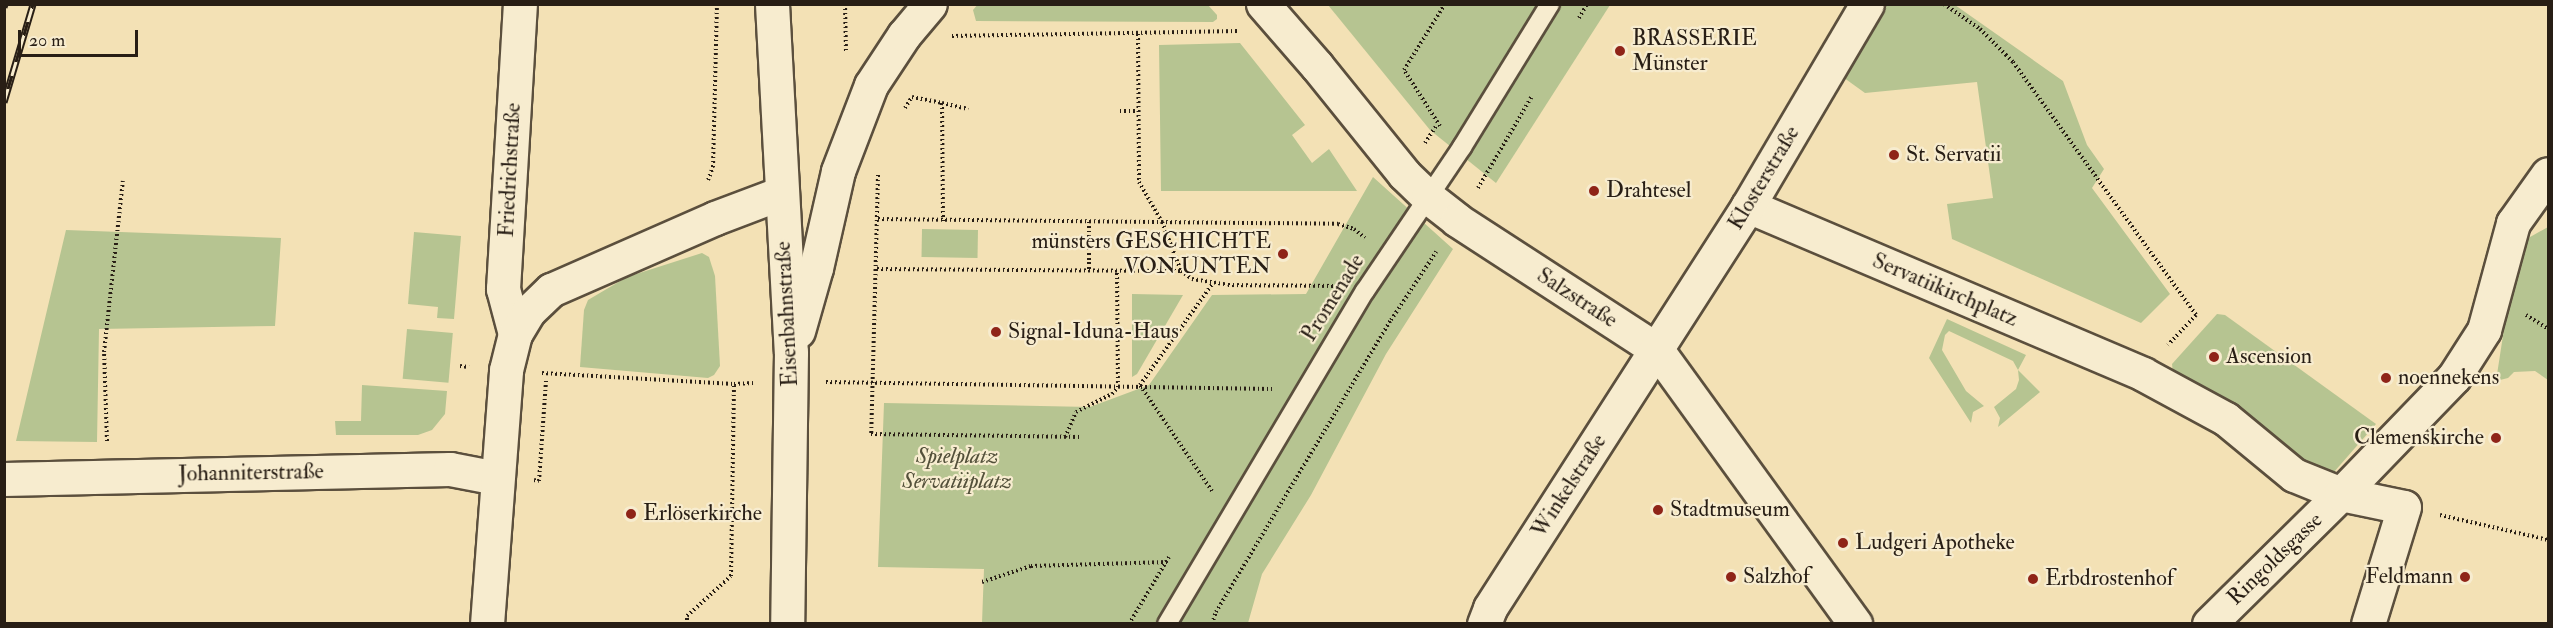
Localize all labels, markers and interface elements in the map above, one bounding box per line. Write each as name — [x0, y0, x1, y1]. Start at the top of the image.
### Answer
scale bar — [21, 18, 141, 56]
place label: BRASSERIE Münster — [1632, 25, 1757, 76]
text: 20 m — [29, 29, 65, 52]
marker: BRASSERIE Münster — [1613, 44, 1627, 58]
street label: Friedrichstraße — [493, 102, 527, 238]
street label: Klosterstraße — [1723, 121, 1805, 235]
place label: St. Servatii — [1906, 142, 2001, 168]
marker: St. Servatii — [1887, 148, 1901, 162]
place label: Drahtesel — [1606, 178, 1691, 204]
marker: Drahtesel — [1587, 184, 1601, 198]
place label: münsters GESCHICHTE VON UNTEN — [1031, 228, 1271, 280]
street label: Eisenbahnstraße — [770, 241, 804, 387]
marker: münsters GESCHICHTE VON UNTEN — [1276, 247, 1290, 261]
street label: Servatiikirchplatz — [1868, 247, 2022, 333]
street label: Promenade — [1296, 249, 1370, 347]
street label: Salzstraße — [1532, 262, 1622, 334]
place label: Signal-Iduna-Haus — [1008, 319, 1179, 345]
marker: Signal-Iduna-Haus — [989, 325, 1003, 339]
place label: Ascension — [2226, 344, 2312, 370]
marker: Ascension — [2207, 350, 2221, 364]
place label: noennekens — [2398, 365, 2499, 391]
marker: noennekens — [2379, 371, 2393, 385]
place label: Clemenskirche — [2354, 425, 2484, 451]
street label: Winkelstraße — [1526, 429, 1612, 543]
marker: Clemenskirche — [2489, 431, 2503, 445]
park label: Spielplatz Servatiiplatz — [902, 443, 1012, 494]
street label: Johanniterstraße — [178, 459, 324, 487]
place label: Stadtmuseum — [1670, 497, 1790, 523]
place label: Erlöserkirche — [643, 501, 762, 527]
marker: Stadtmuseum — [1651, 503, 1665, 517]
marker: Erlöserkirche — [624, 507, 638, 521]
street label: Ringoldsgasse — [2222, 507, 2328, 611]
place label: Ludgeri Apotheke — [1855, 530, 2015, 556]
marker: Ludgeri Apotheke — [1836, 536, 1850, 550]
place label: Salzhof — [1743, 564, 1810, 590]
place label: Feldmann — [2365, 564, 2453, 590]
place label: Erbdrostenhof — [2045, 566, 2174, 592]
marker: Salzhof — [1724, 570, 1738, 584]
marker: Feldmann — [2458, 570, 2472, 584]
marker: Erbdrostenhof — [2026, 572, 2040, 586]

